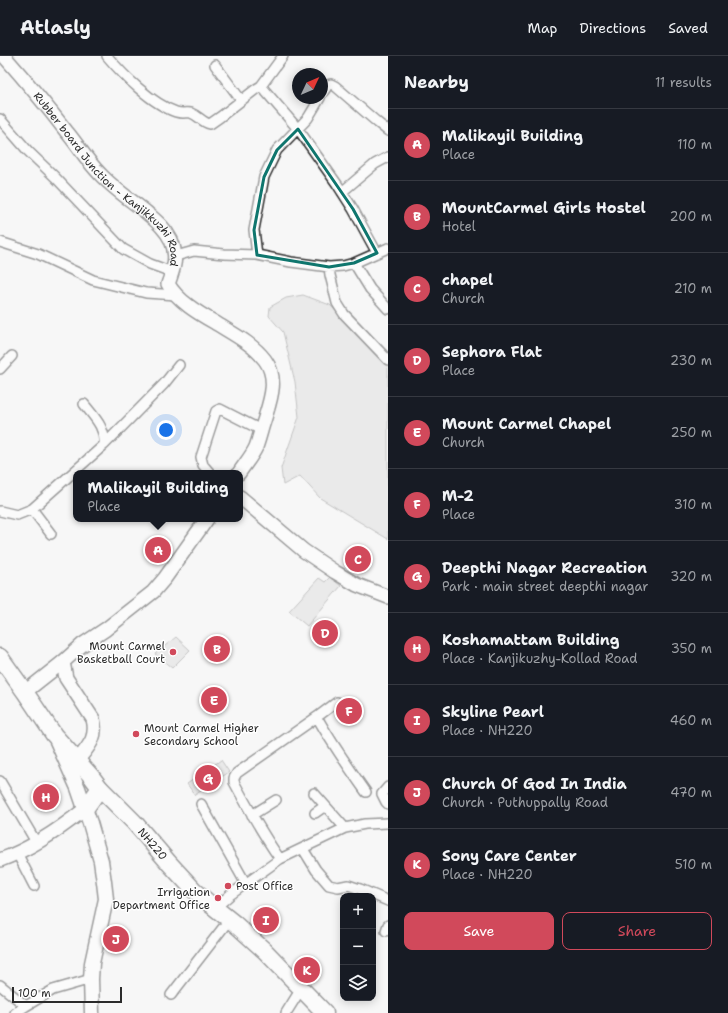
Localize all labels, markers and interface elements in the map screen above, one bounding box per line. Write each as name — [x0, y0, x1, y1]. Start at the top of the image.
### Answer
text: Atlasly — [20, 15, 91, 40]
text: Map — [528, 19, 558, 37]
text: Directions — [580, 19, 646, 37]
text: Saved — [668, 19, 708, 37]
north arrow — [292, 68, 328, 104]
text: Nearby — [404, 71, 469, 93]
text: 11 results — [655, 74, 712, 91]
street label: Rubber board Junction - Kanjikkuzhi Road — [30, 89, 182, 267]
text: Malikayil Building — [442, 126, 583, 146]
text: A — [412, 136, 422, 153]
text: 110 m — [677, 136, 712, 153]
text: Place — [442, 146, 475, 163]
text: MountCarmel Girls Hostel — [442, 198, 646, 218]
text: B — [413, 208, 421, 225]
text: 200 m — [670, 208, 712, 225]
text: Hotel — [442, 218, 476, 235]
text: chapel — [442, 270, 493, 290]
text: C — [413, 280, 421, 297]
text: 210 m — [674, 280, 712, 297]
text: Church — [442, 290, 485, 307]
text: Sephora Flat — [442, 342, 542, 362]
text: D — [412, 352, 422, 369]
text: 230 m — [670, 352, 712, 369]
text: Place — [442, 362, 475, 379]
text: Mount Carmel Chapel — [442, 414, 611, 434]
your location — [156, 420, 176, 440]
text: E — [413, 424, 421, 441]
text: 250 m — [671, 424, 712, 441]
text: Church — [442, 434, 485, 451]
popup — [73, 470, 243, 522]
text: Malikayil Building — [88, 478, 228, 498]
text: M-2 — [442, 486, 474, 506]
text: F — [413, 496, 421, 513]
text: 310 m — [674, 496, 712, 513]
text: Place — [88, 498, 121, 515]
text: Place — [442, 506, 475, 523]
pin: A — [145, 535, 171, 565]
pin: C — [345, 544, 371, 574]
text: Deepthi Nagar Recreation — [442, 558, 647, 578]
text: G — [412, 568, 422, 585]
text: 320 m — [670, 568, 712, 585]
text: Park · main street deepthi nagar — [442, 578, 648, 595]
pin: D — [312, 618, 338, 648]
text: Koshamattam Building — [442, 630, 619, 650]
pin: B — [204, 634, 230, 664]
place label: Mount Carmel Basketball Court — [77, 639, 166, 667]
text: H — [412, 640, 422, 657]
text: 350 m — [671, 640, 712, 657]
marker: Mount Carmel Basketball Court — [168, 647, 178, 657]
text: Place · Kanjikuzhy-Kollad Road — [442, 650, 638, 667]
pin: E — [201, 685, 227, 715]
pin: F — [336, 696, 362, 726]
text: Skyline Pearl — [442, 702, 544, 722]
text: I — [413, 712, 421, 729]
text: 460 m — [670, 712, 712, 729]
place label: Mount Carmel Higher Secondary School — [144, 721, 259, 749]
text: Place · NH220 — [442, 722, 533, 739]
marker: Mount Carmel Higher Secondary School — [131, 729, 141, 739]
pin: G — [195, 763, 221, 793]
text: Church Of God In India — [442, 774, 627, 794]
pin: H — [33, 782, 59, 812]
text: J — [413, 784, 421, 801]
text: 470 m — [670, 784, 712, 801]
text: Church · Puthuppally Road — [442, 794, 608, 811]
street label: NH220 — [134, 825, 170, 864]
text: Sony Care Center — [442, 846, 577, 866]
text: K — [413, 856, 421, 873]
text: 510 m — [675, 856, 712, 873]
text: Place · NH220 — [442, 866, 533, 883]
place label: Post Office — [236, 879, 293, 894]
marker: Post Office — [223, 881, 233, 891]
place label: Irrigation Department Office — [113, 885, 210, 913]
marker: Irrigation Department Office — [213, 893, 223, 903]
map controls — [340, 893, 376, 1001]
button: + — [340, 893, 376, 929]
pin: I — [253, 905, 279, 935]
button: Save — [404, 912, 554, 950]
button: Share — [562, 912, 712, 950]
pin: J — [103, 924, 129, 954]
button: − — [340, 929, 376, 965]
pin: K — [294, 955, 320, 985]
button: layers — [340, 965, 376, 1001]
scale bar — [12, 985, 122, 1004]
text: 100 m — [18, 986, 51, 1001]

